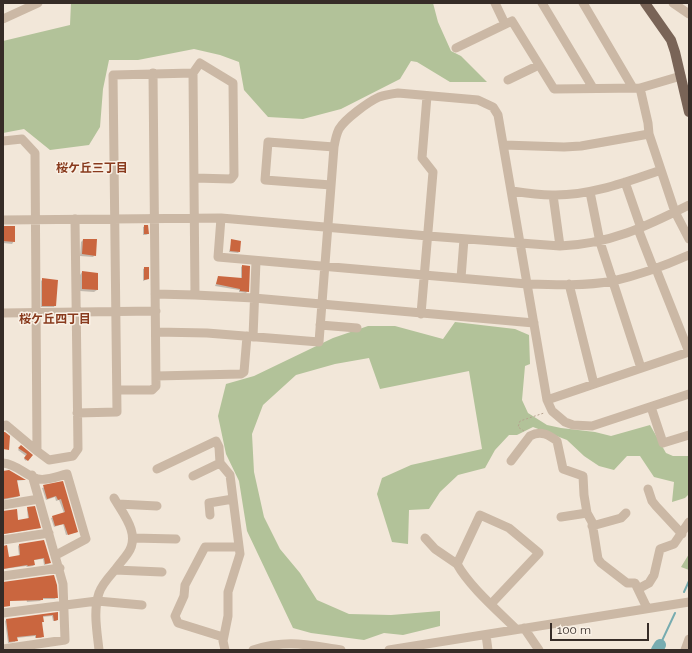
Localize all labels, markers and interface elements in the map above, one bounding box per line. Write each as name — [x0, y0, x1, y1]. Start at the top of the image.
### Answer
district label: 桜ケ丘三丁目 — [56, 161, 128, 175]
district label: 桜ケ丘四丁目 — [19, 312, 91, 326]
scale bar — [552, 615, 651, 641]
text: 100 m — [557, 623, 591, 637]

